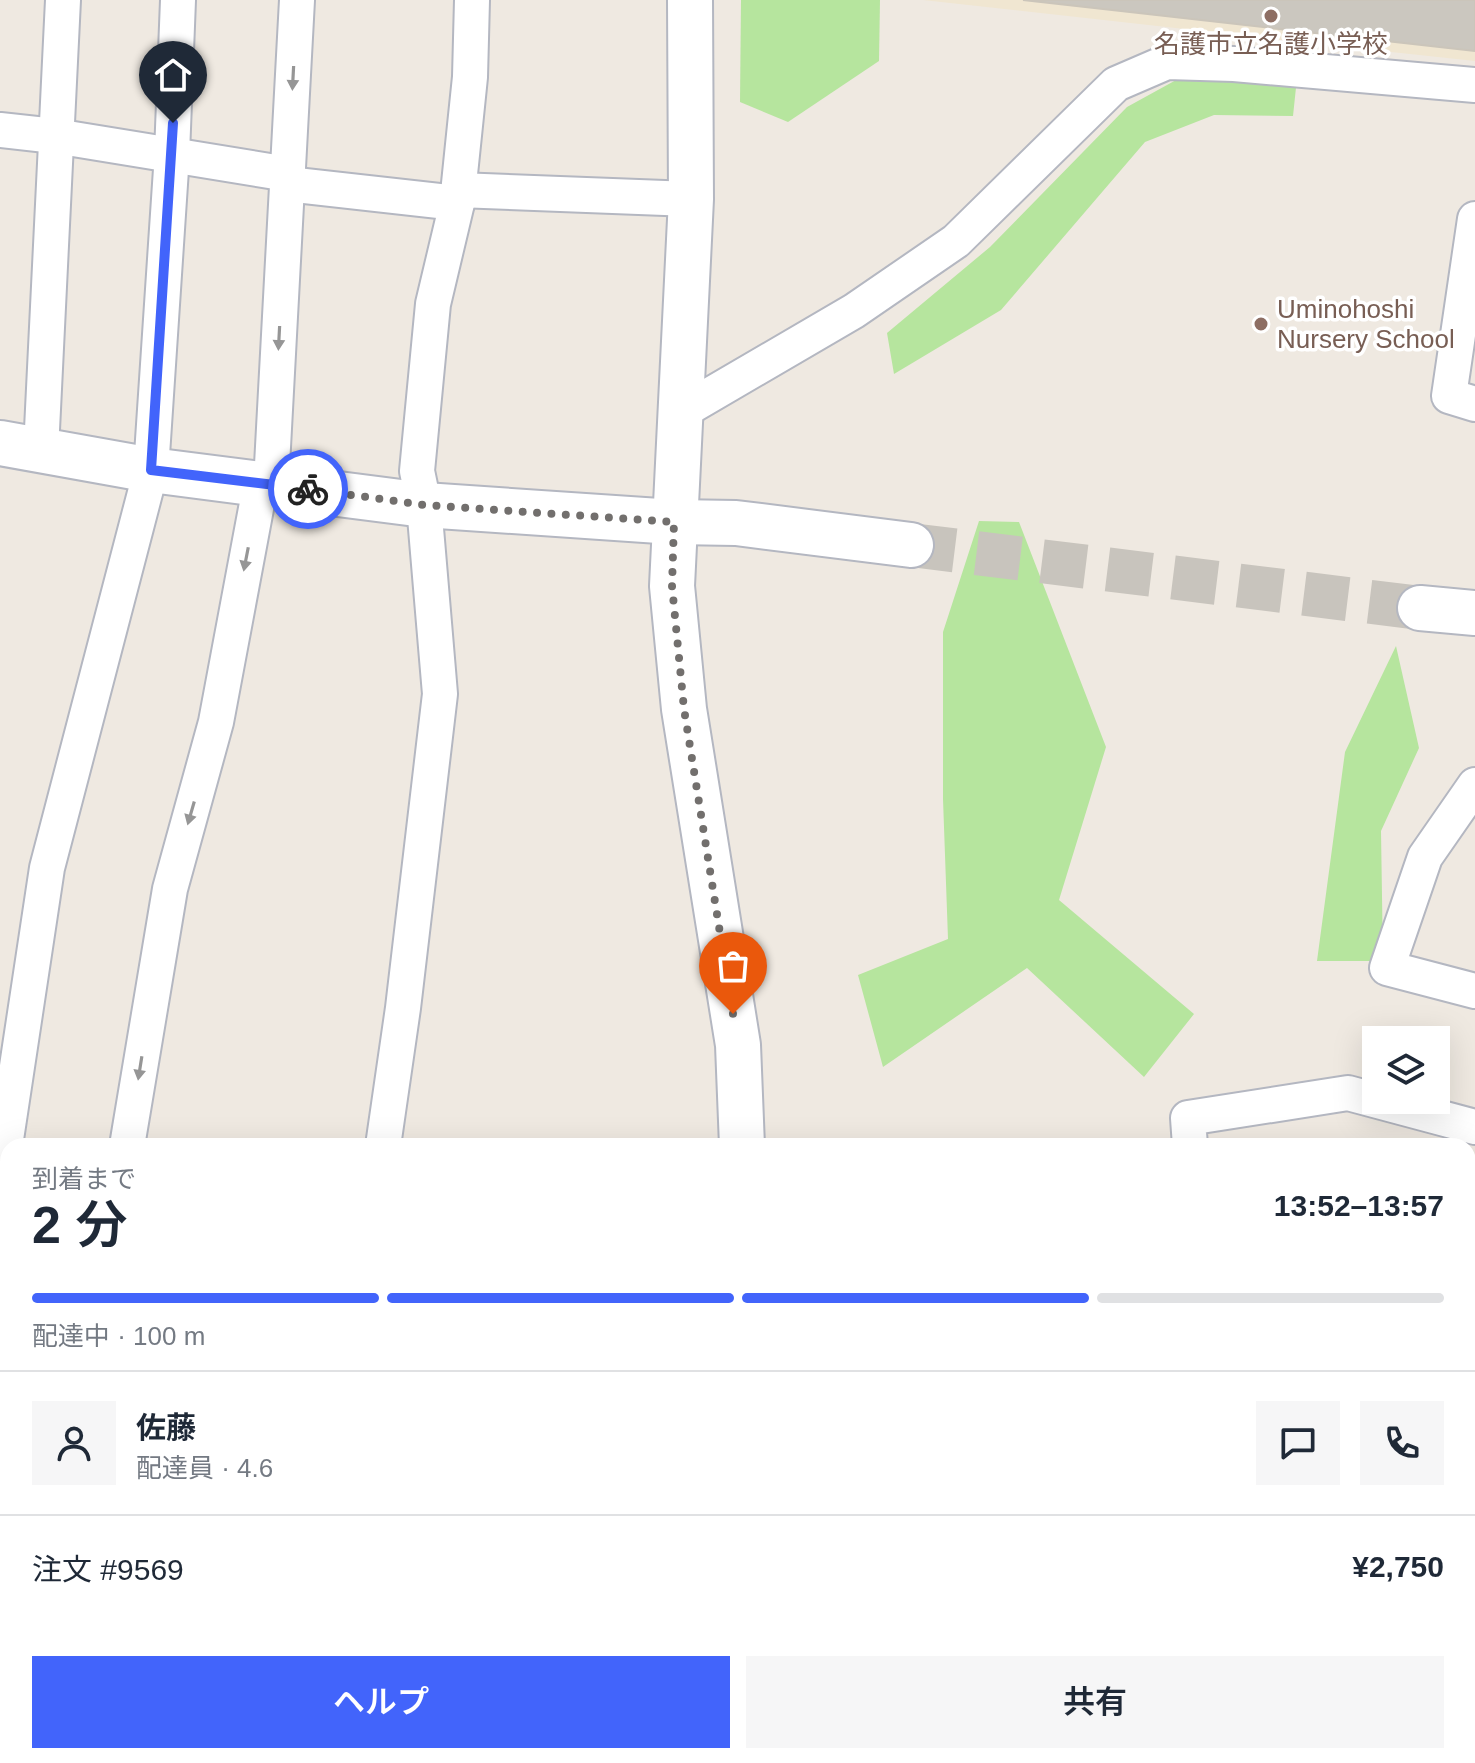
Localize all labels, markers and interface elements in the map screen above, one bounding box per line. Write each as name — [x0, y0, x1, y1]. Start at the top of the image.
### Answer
marker: 名護市立名護小学校 — [1262, 7, 1280, 25]
place label: 名護市立名護小学校 — [1154, 29, 1388, 59]
pin — [139, 41, 207, 123]
icon: home — [151, 53, 195, 97]
one-way arrow — [286, 66, 299, 91]
place label: Uminohoshi Nursery School — [1277, 294, 1455, 354]
marker: Uminohoshi Nursery School — [1252, 315, 1270, 333]
one-way arrow — [272, 325, 285, 350]
courier — [268, 449, 348, 529]
icon: bike — [286, 467, 330, 511]
one-way arrow — [240, 547, 252, 572]
one-way arrow — [184, 801, 197, 825]
pin — [699, 932, 767, 1014]
icon: bag — [711, 944, 755, 988]
map controls — [1362, 1026, 1450, 1114]
button: layers — [1362, 1026, 1450, 1114]
one-way arrow — [133, 1055, 146, 1080]
text: 到着まで — [32, 1164, 136, 1194]
text: 13:52–13:57 — [1274, 1189, 1444, 1222]
text: 2 分 — [32, 1196, 127, 1254]
text: 配達中 · 100 m — [32, 1321, 205, 1351]
button: person — [32, 1401, 116, 1485]
button: chat — [1256, 1401, 1340, 1485]
button: phone — [1360, 1401, 1444, 1485]
text: 佐藤 — [136, 1411, 196, 1444]
text: 配達員 · 4.6 — [136, 1453, 273, 1483]
text: ¥2,750 — [1352, 1550, 1444, 1583]
text: 注文 #9569 — [32, 1553, 184, 1586]
button: ヘルプ — [32, 1656, 730, 1748]
button: 共有 — [746, 1656, 1444, 1748]

